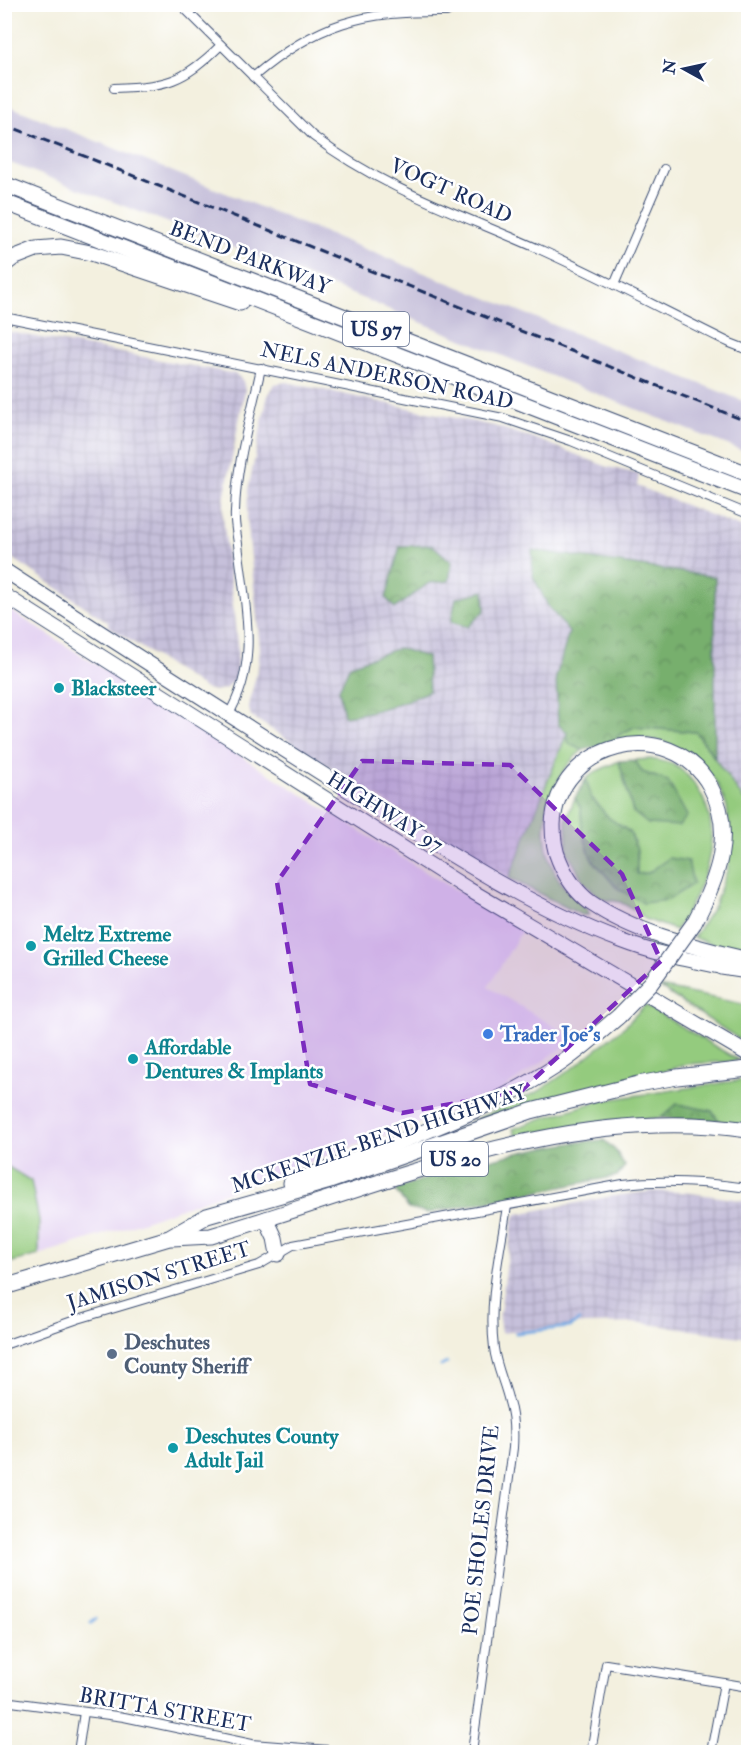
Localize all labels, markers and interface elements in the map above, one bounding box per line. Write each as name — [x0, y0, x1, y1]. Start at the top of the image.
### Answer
north arrow — [654, 39, 714, 99]
text: N — [659, 58, 681, 77]
street label: VOGT ROAD — [386, 152, 516, 230]
street label: BEND PARKWAY — [165, 215, 335, 301]
road number: US 97 — [343, 312, 409, 346]
street label: NELS ANDERSON ROAD — [258, 336, 516, 416]
place label: Blacksteer — [71, 675, 158, 702]
marker: Blacksteer — [52, 681, 66, 695]
street label: HIGHWAY 97 — [322, 765, 449, 859]
place label: Meltz Extreme Grilled Cheese — [42, 921, 171, 972]
marker: Meltz Extreme Grilled Cheese — [24, 939, 38, 953]
place label: Trader Joe's — [499, 1021, 600, 1048]
marker: Trader Joe's — [481, 1027, 495, 1041]
place label: Affordable Dentures & Implants — [144, 1034, 323, 1085]
marker: Affordable Dentures & Implants — [126, 1052, 140, 1066]
street label: MCKENZIE-BEND HIGHWAY — [228, 1078, 531, 1200]
road number: US 20 — [422, 1142, 488, 1176]
street label: JAMISON STREET — [63, 1235, 254, 1317]
place label: Deschutes County Sheriff — [124, 1329, 252, 1380]
marker: Deschutes County Sheriff — [105, 1347, 119, 1361]
place label: Deschutes County Adult Jail — [184, 1423, 339, 1474]
street label: POE SHOLES DRIVE — [457, 1424, 505, 1636]
marker: Deschutes County Adult Jail — [166, 1441, 180, 1455]
street label: BRITTA STREET — [77, 1682, 253, 1738]

